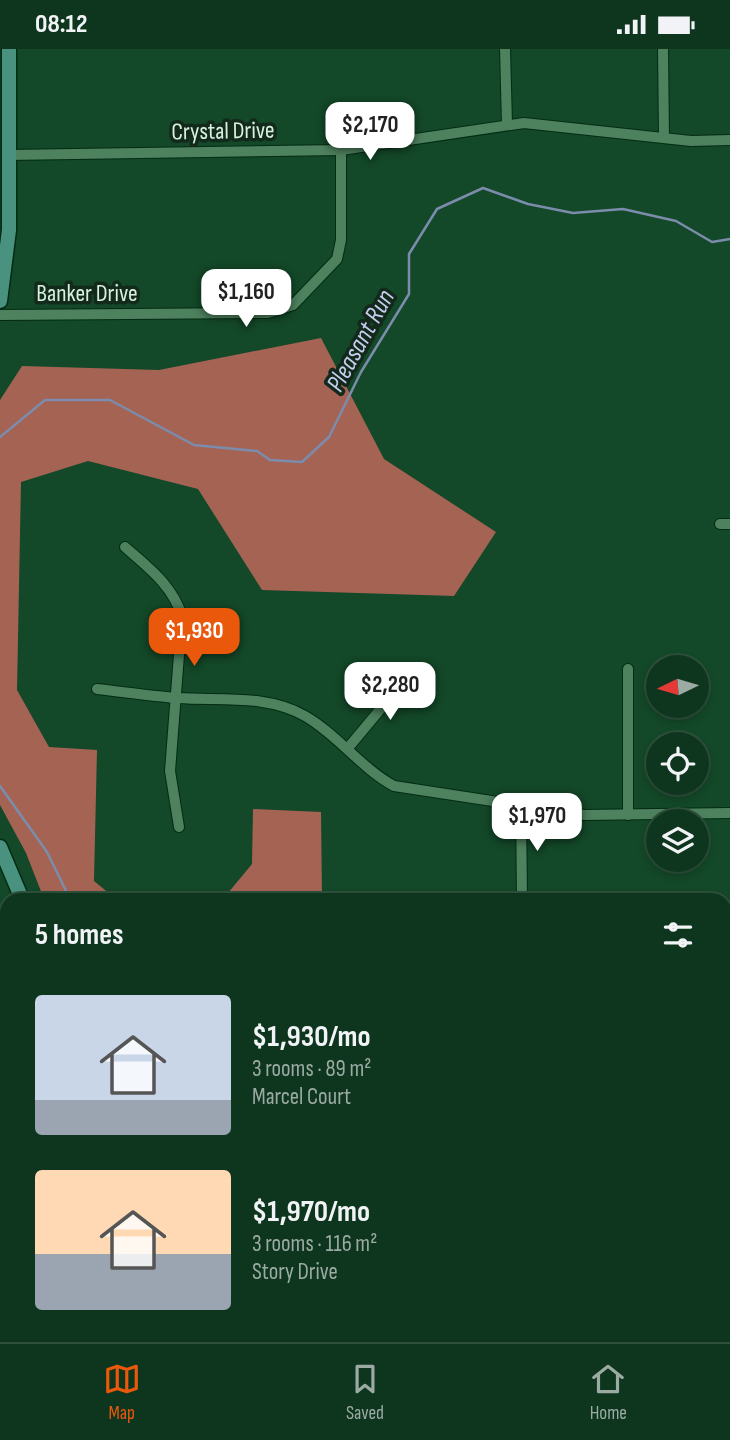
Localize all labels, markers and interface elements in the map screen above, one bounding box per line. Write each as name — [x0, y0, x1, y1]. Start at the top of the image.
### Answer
text: 08:12 — [35, 9, 87, 40]
pin: $2,170 — [313, 103, 427, 162]
text: $2,170 — [341, 111, 399, 139]
street label: Crystal Drive — [171, 116, 275, 146]
pin: $1,160 — [189, 269, 303, 329]
text: $1,160 — [217, 278, 275, 306]
street label: Banker Drive — [36, 279, 138, 308]
water label: Pleasant Run — [320, 284, 402, 397]
pin: $1,930 — [137, 609, 251, 668]
text: $1,930 — [165, 617, 223, 645]
north arrow — [646, 655, 709, 717]
map controls — [646, 655, 709, 872]
pin: $2,280 — [333, 663, 447, 722]
text: $2,280 — [360, 671, 420, 699]
button: locate — [646, 732, 709, 795]
pin: $1,970 — [480, 793, 594, 853]
text: $1,970 — [508, 802, 566, 830]
button: layers — [646, 809, 709, 872]
icon: filters — [659, 916, 697, 954]
text: 5 homes — [35, 917, 124, 953]
text: $1,930/mo — [252, 1019, 371, 1055]
icon: home — [91, 1023, 175, 1107]
text: 3 rooms · 89 m² — [252, 1055, 371, 1083]
text: Marcel Court — [252, 1083, 351, 1111]
text: $1,970/mo — [252, 1194, 370, 1230]
icon: home — [91, 1198, 175, 1282]
text: 3 rooms · 116 m² — [252, 1230, 377, 1258]
text: Story Drive — [252, 1258, 338, 1286]
tab: Map — [103, 1360, 141, 1425]
tab: Saved — [346, 1360, 384, 1425]
tab: Home — [589, 1360, 627, 1425]

